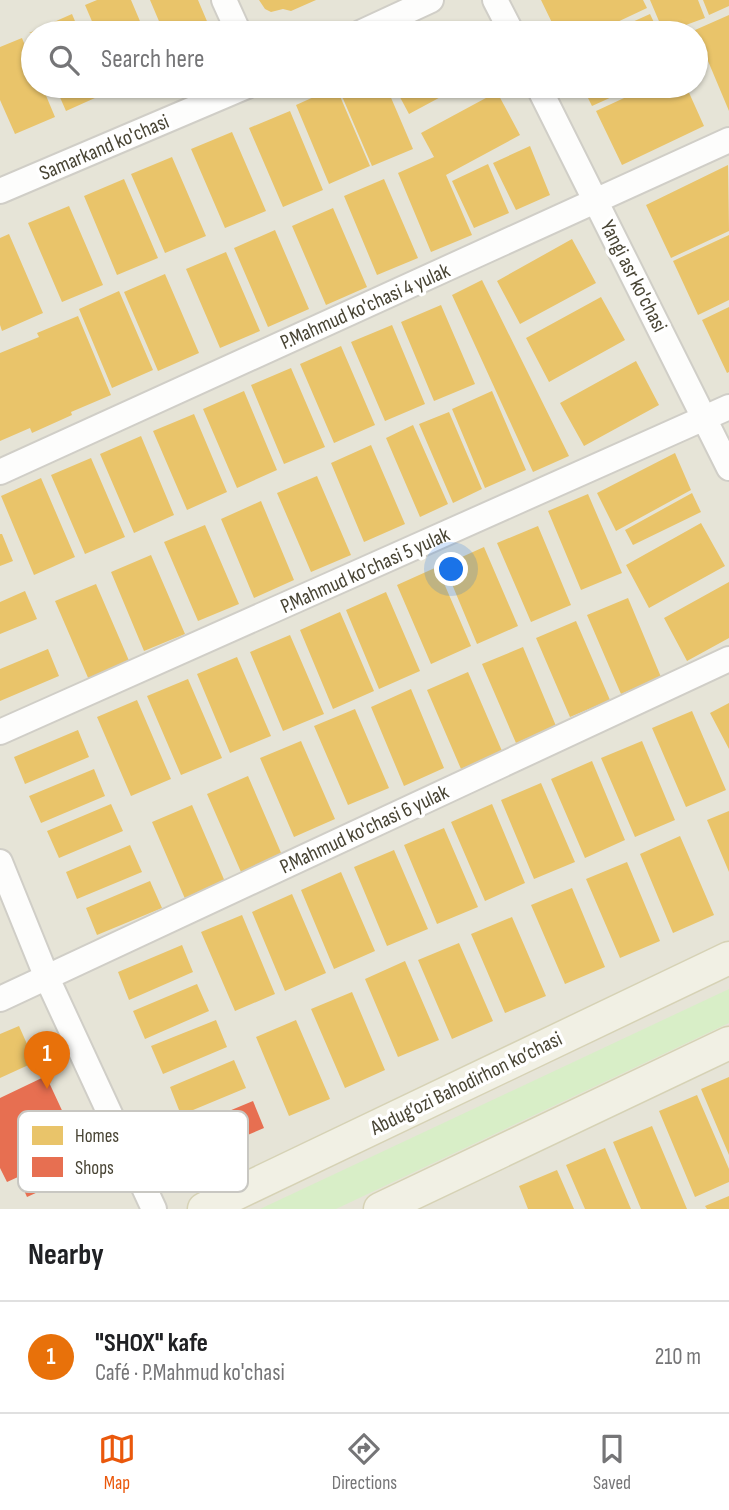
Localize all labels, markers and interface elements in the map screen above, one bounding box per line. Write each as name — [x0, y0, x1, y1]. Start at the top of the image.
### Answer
search box — [21, 21, 708, 98]
icon: search — [45, 41, 83, 79]
text: Search here — [101, 44, 204, 75]
street label: Samarkand ko'chasi — [36, 109, 173, 186]
street label: Yangi asr ko'chasi — [595, 216, 672, 336]
street label: P.Mahmud ko'chasi 4 yulak — [277, 258, 454, 355]
street label: P.Mahmud ko'chasi 5 yulak — [277, 522, 454, 619]
your location — [434, 552, 468, 586]
street label: P.Mahmud ko'chasi 6 yulak — [276, 779, 453, 879]
street label: Abdug’ozi Bahodirhon ko’chasi — [366, 1026, 566, 1141]
pin: 1 — [24, 1031, 70, 1089]
legend — [18, 1111, 248, 1192]
text: Homes — [75, 1125, 119, 1148]
text: Shops — [75, 1157, 114, 1180]
text: Nearby — [28, 1237, 104, 1273]
text: "SHOX" kafe — [95, 1328, 208, 1359]
text: 1 — [46, 1343, 56, 1371]
text: 210 m — [655, 1343, 701, 1371]
text: Café · P.Mahmud ko'chasi — [95, 1359, 285, 1387]
tab: Map — [98, 1430, 136, 1495]
tab: Directions — [332, 1430, 397, 1495]
tab: Saved — [593, 1430, 631, 1495]

